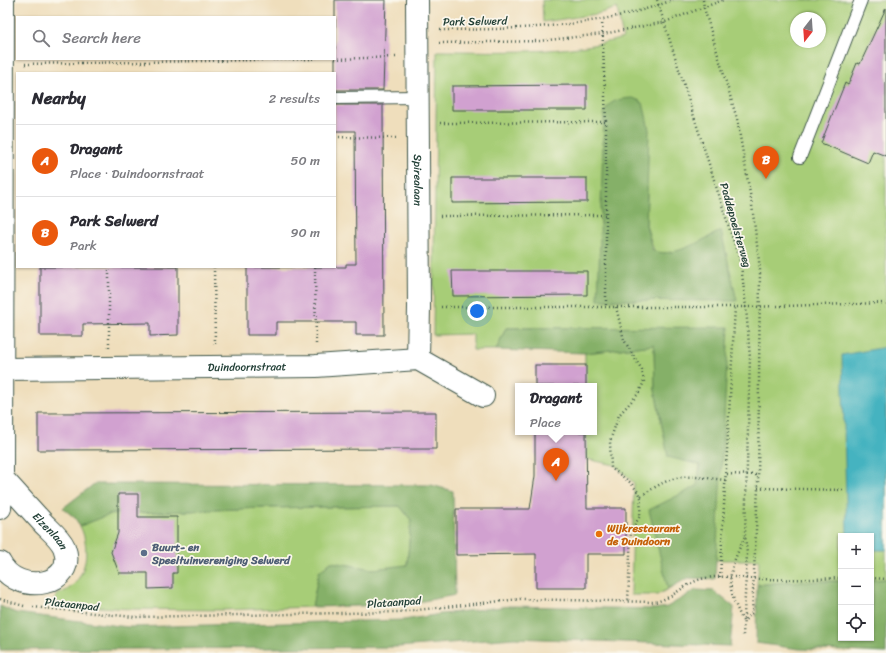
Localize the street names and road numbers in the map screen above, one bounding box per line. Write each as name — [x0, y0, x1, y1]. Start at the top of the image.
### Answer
street label: Park Selwerd — [443, 11, 509, 32]
street label: Spirealaan — [408, 154, 427, 206]
street label: Paddepoelsterweg — [714, 180, 757, 270]
street label: Duindoornstraat — [208, 357, 287, 377]
street label: Elzenlaan — [28, 508, 73, 553]
street label: Plataanpad — [366, 591, 423, 614]
street label: Plataanpad — [44, 592, 101, 617]

